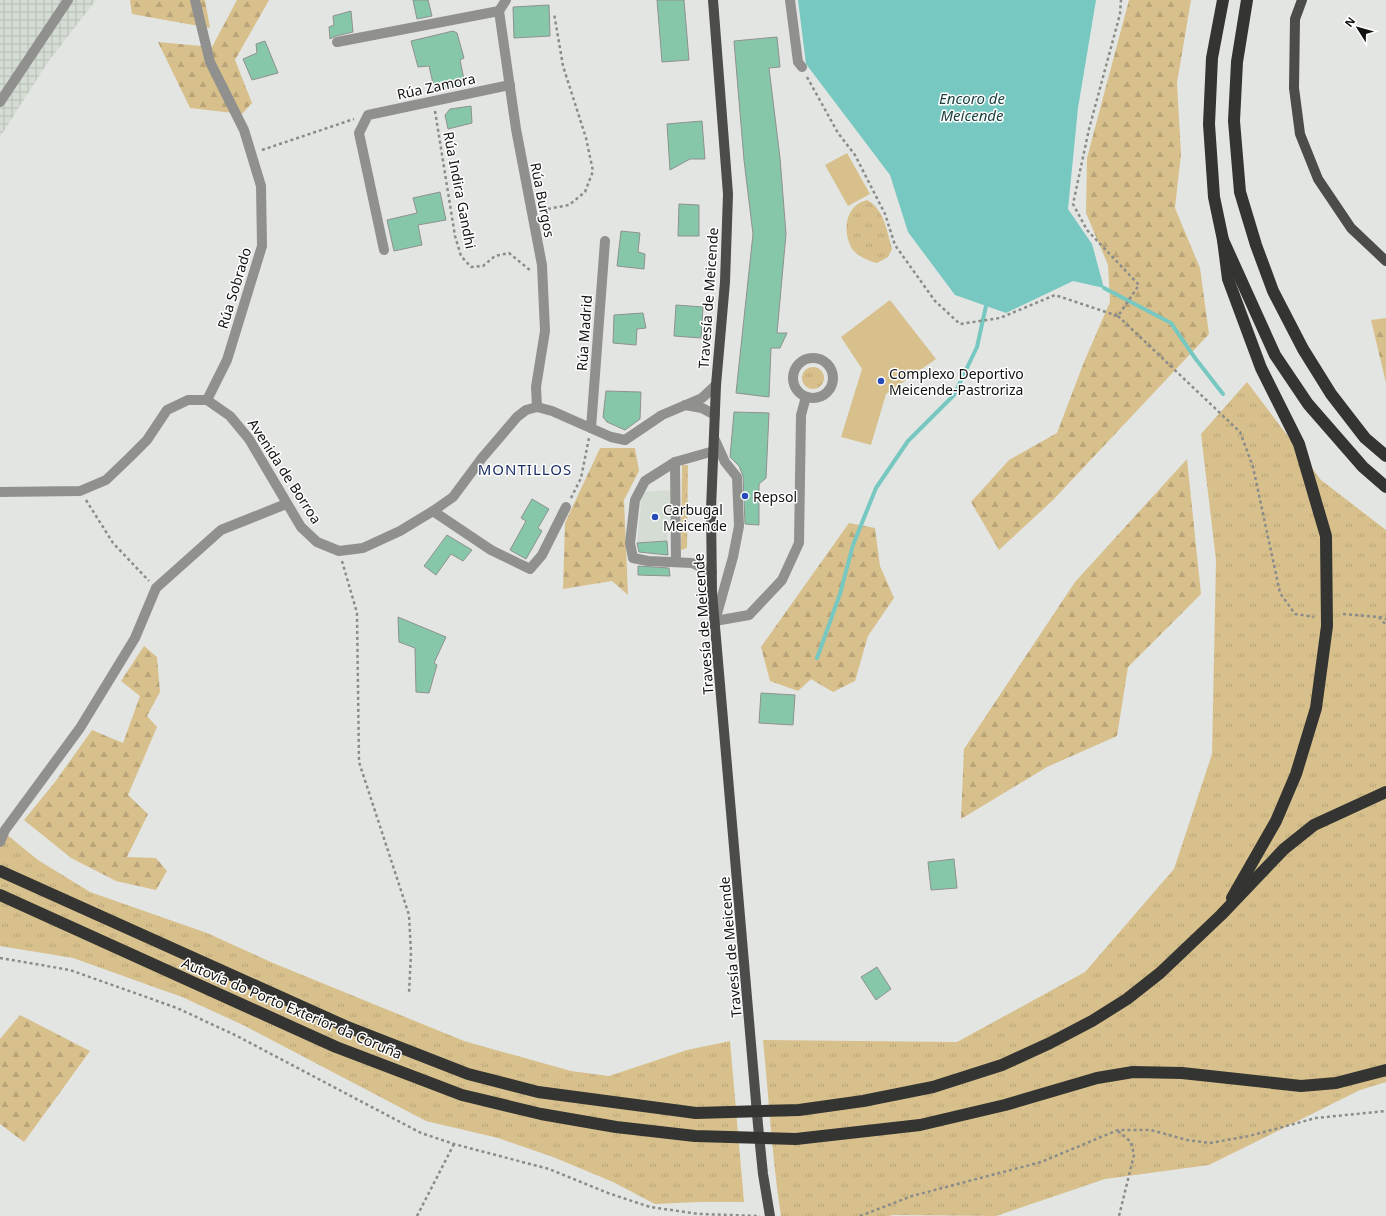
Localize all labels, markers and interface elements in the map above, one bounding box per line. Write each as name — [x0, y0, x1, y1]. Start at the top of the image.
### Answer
north arrow — [1338, 8, 1378, 48]
text: N — [1341, 14, 1358, 30]
street label: Rúa Zamora — [395, 68, 477, 104]
water label: Encoro de Meicende — [939, 88, 1005, 125]
street label: Rúa Indira Gandhi — [439, 130, 481, 250]
street label: Rúa Burgos — [526, 161, 560, 239]
street label: Travesía de Meicende — [694, 227, 722, 369]
street label: Rúa Sobrado — [213, 245, 255, 331]
street label: Rúa Madrid — [572, 294, 596, 372]
place label: Complexo Deportivo Meicende-Pastroriza — [889, 364, 1024, 399]
marker: Complexo Deportivo Meicende-Pastroriza — [876, 376, 886, 386]
street label: Avenida de Borroa — [244, 415, 326, 527]
district label: MONTILLOS — [478, 459, 572, 479]
place label: Repsol — [753, 487, 797, 506]
marker: Repsol — [740, 491, 750, 501]
place label: Carbugal Meicende — [663, 500, 727, 535]
marker: Carbugal Meicende — [650, 512, 660, 522]
street label: Travesía de Meicende — [689, 553, 717, 695]
street label: Travesía de Meicende — [714, 876, 746, 1018]
street label: Autovía do Porto Exterior da Coruña — [179, 953, 405, 1063]

